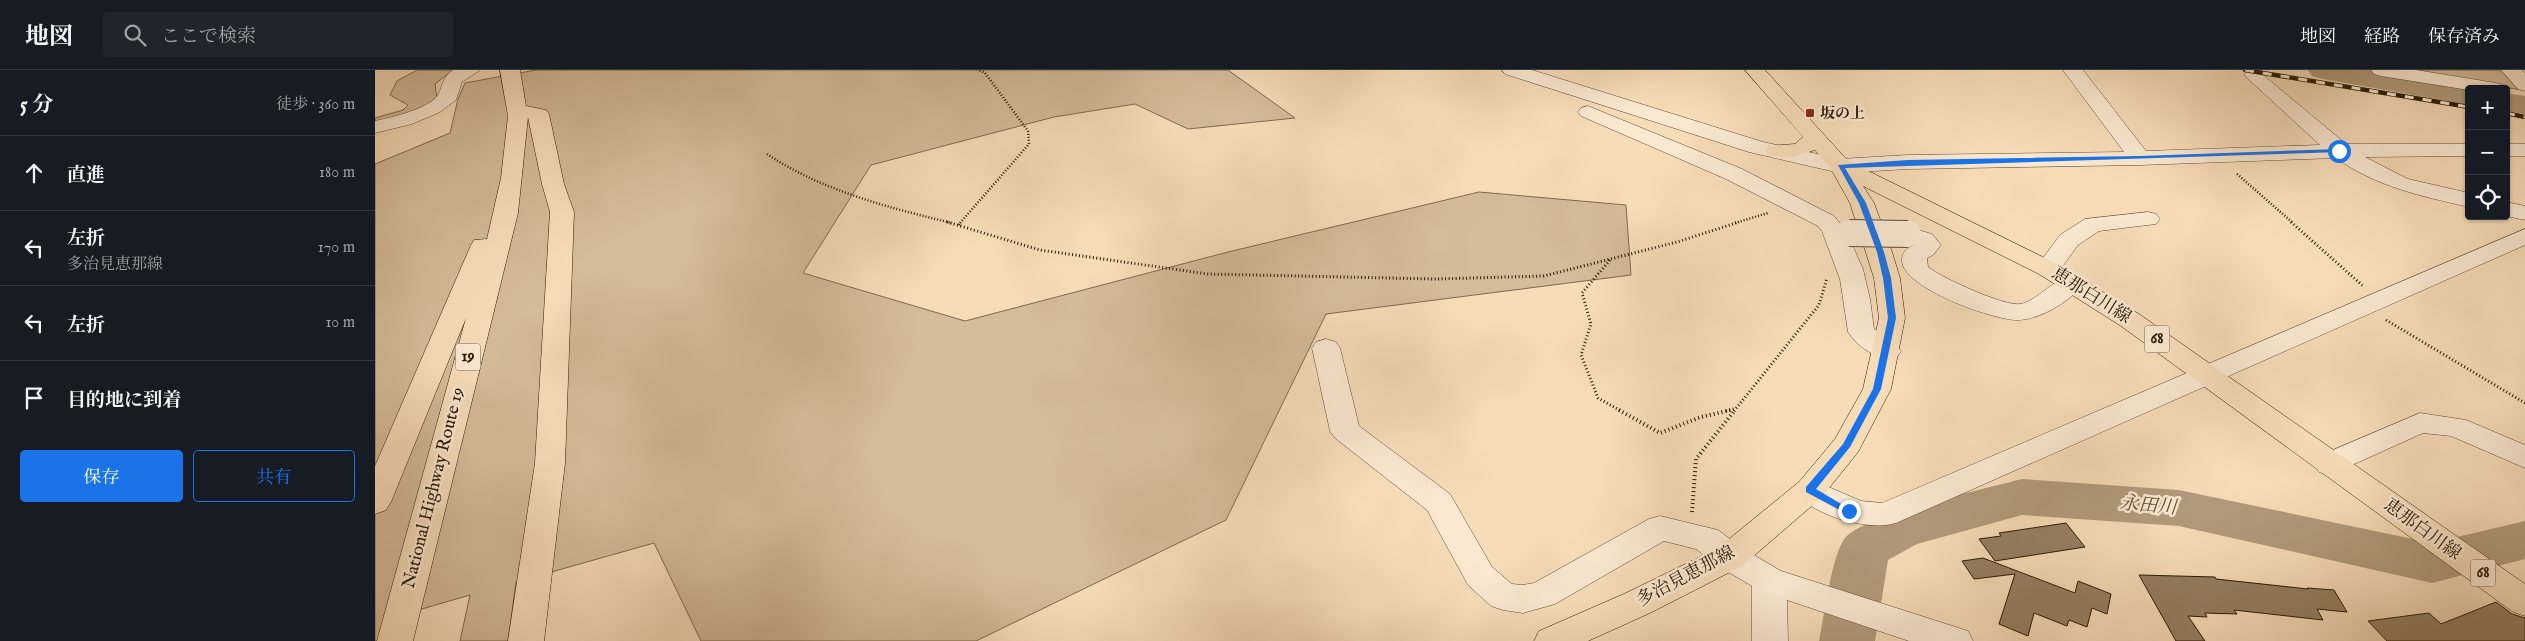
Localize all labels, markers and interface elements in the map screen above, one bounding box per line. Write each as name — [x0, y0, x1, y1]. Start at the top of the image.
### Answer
search box — [103, 12, 453, 57]
icon: search — [121, 21, 149, 49]
text: 地図 — [25, 22, 73, 53]
text: ここで検索 — [161, 25, 256, 49]
text: 地図 — [2300, 26, 2336, 49]
text: 経路 — [2364, 26, 2400, 49]
text: 保存済み — [2428, 26, 2500, 49]
map controls — [2465, 85, 2510, 220]
button: + — [2465, 85, 2510, 130]
text: 5 分 — [20, 92, 53, 119]
text: 徒歩 · 360 m — [276, 95, 355, 115]
place label: 坂の上 — [1820, 104, 1865, 123]
marker: 坂の上 — [1804, 107, 1816, 119]
button: − — [2465, 130, 2510, 175]
route start — [2328, 140, 2351, 163]
icon: ahead — [20, 159, 48, 187]
text: 180 m — [319, 163, 355, 183]
text: 直進 — [67, 164, 105, 188]
button: locate — [2465, 175, 2510, 220]
text: 左折 — [67, 227, 105, 251]
icon: left — [20, 234, 48, 262]
text: 170 m — [318, 238, 355, 258]
text: 多治見恵那線 — [67, 255, 163, 275]
street label: 恵那白川線 — [2047, 262, 2135, 330]
icon: left — [20, 309, 48, 337]
text: 10 m — [325, 313, 355, 333]
text: 左折 — [67, 314, 105, 338]
road number: 68 — [2145, 325, 2169, 352]
road number: 19 — [455, 344, 481, 370]
icon: arrive — [20, 384, 48, 412]
street label: National Highway Route 19 — [398, 385, 470, 591]
text: 目的地に到着 — [67, 389, 181, 413]
button: 保存 — [20, 450, 183, 502]
button: 共有 — [193, 450, 355, 502]
water label: 永田川 — [2119, 492, 2179, 521]
street label: 恵那白川線 — [2379, 494, 2465, 566]
route end — [1838, 500, 1861, 523]
street label: 多治見恵那線 — [1633, 541, 1739, 613]
road number: 68 — [2471, 559, 2495, 586]

